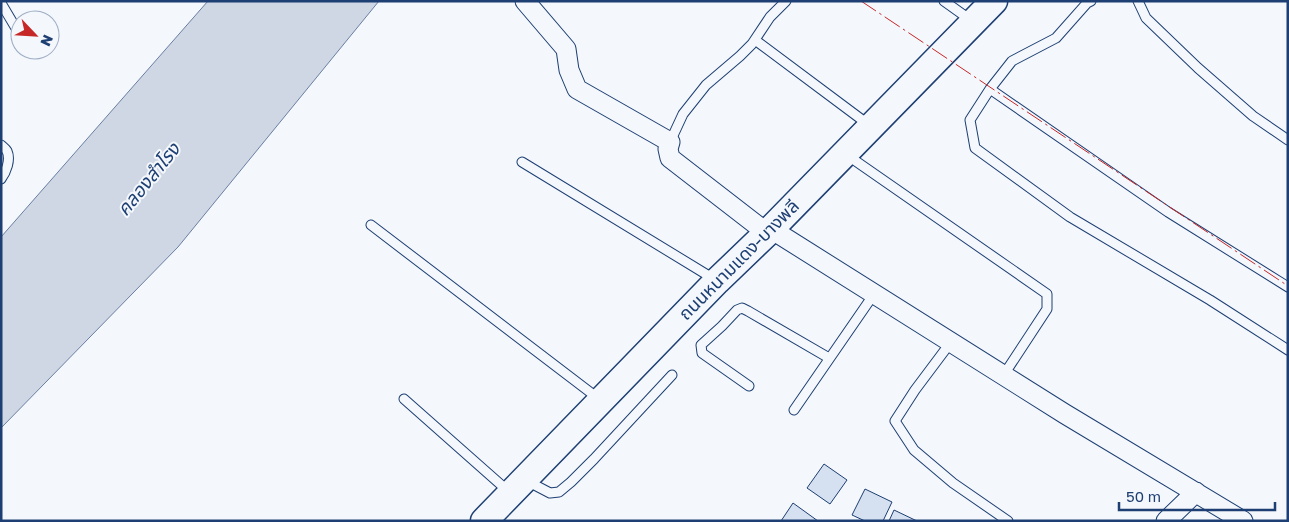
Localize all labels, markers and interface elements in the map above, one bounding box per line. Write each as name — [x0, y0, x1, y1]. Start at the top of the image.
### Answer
north arrow — [10, 10, 60, 60]
text: N — [37, 32, 57, 49]
water label: คลองสำโรง — [111, 137, 185, 220]
street label: ถนนหนามแดง-บางพลี — [674, 195, 803, 324]
scale bar — [1119, 480, 1275, 512]
text: 50 m — [1126, 487, 1161, 505]

